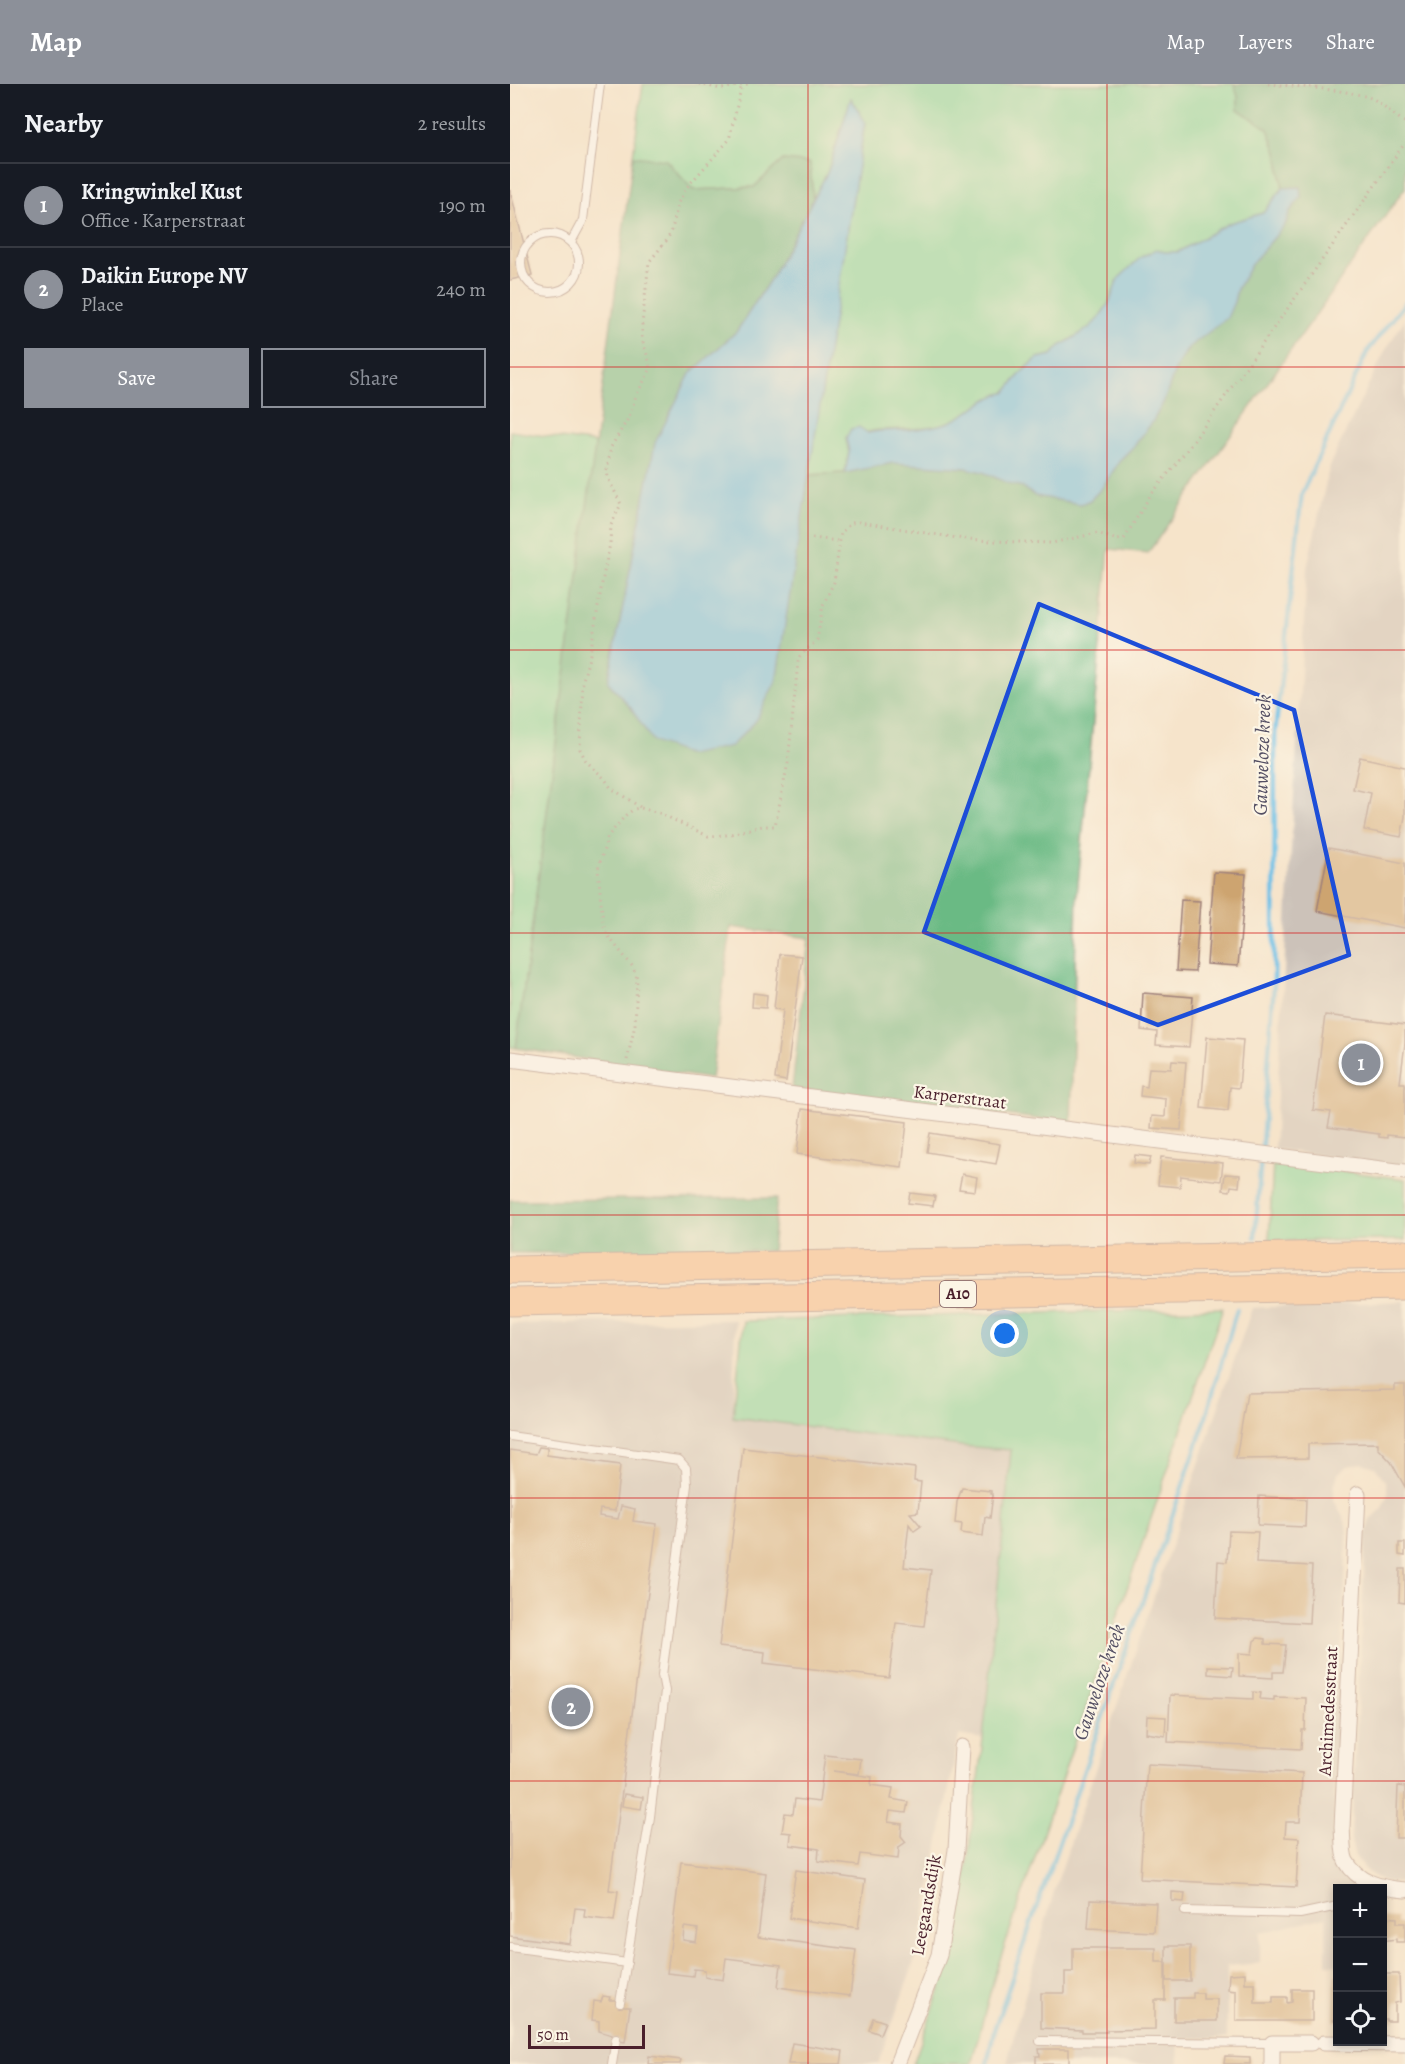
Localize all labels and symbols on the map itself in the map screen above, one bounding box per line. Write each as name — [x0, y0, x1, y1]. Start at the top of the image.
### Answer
water label: Gauweloze kreek — [1246, 694, 1278, 816]
pin: 1 — [1342, 1040, 1380, 1086]
street label: Karperstraat — [912, 1079, 1008, 1115]
road number: A10 — [940, 1281, 976, 1307]
your location — [990, 1319, 1019, 1348]
water label: Gauweloze kreek — [1066, 1620, 1132, 1744]
street label: Archimedesstraat — [1313, 1646, 1343, 1777]
pin: 2 — [552, 1684, 590, 1730]
street label: Leegaardsdijk — [905, 1852, 947, 1958]
scale bar — [528, 2022, 645, 2050]

